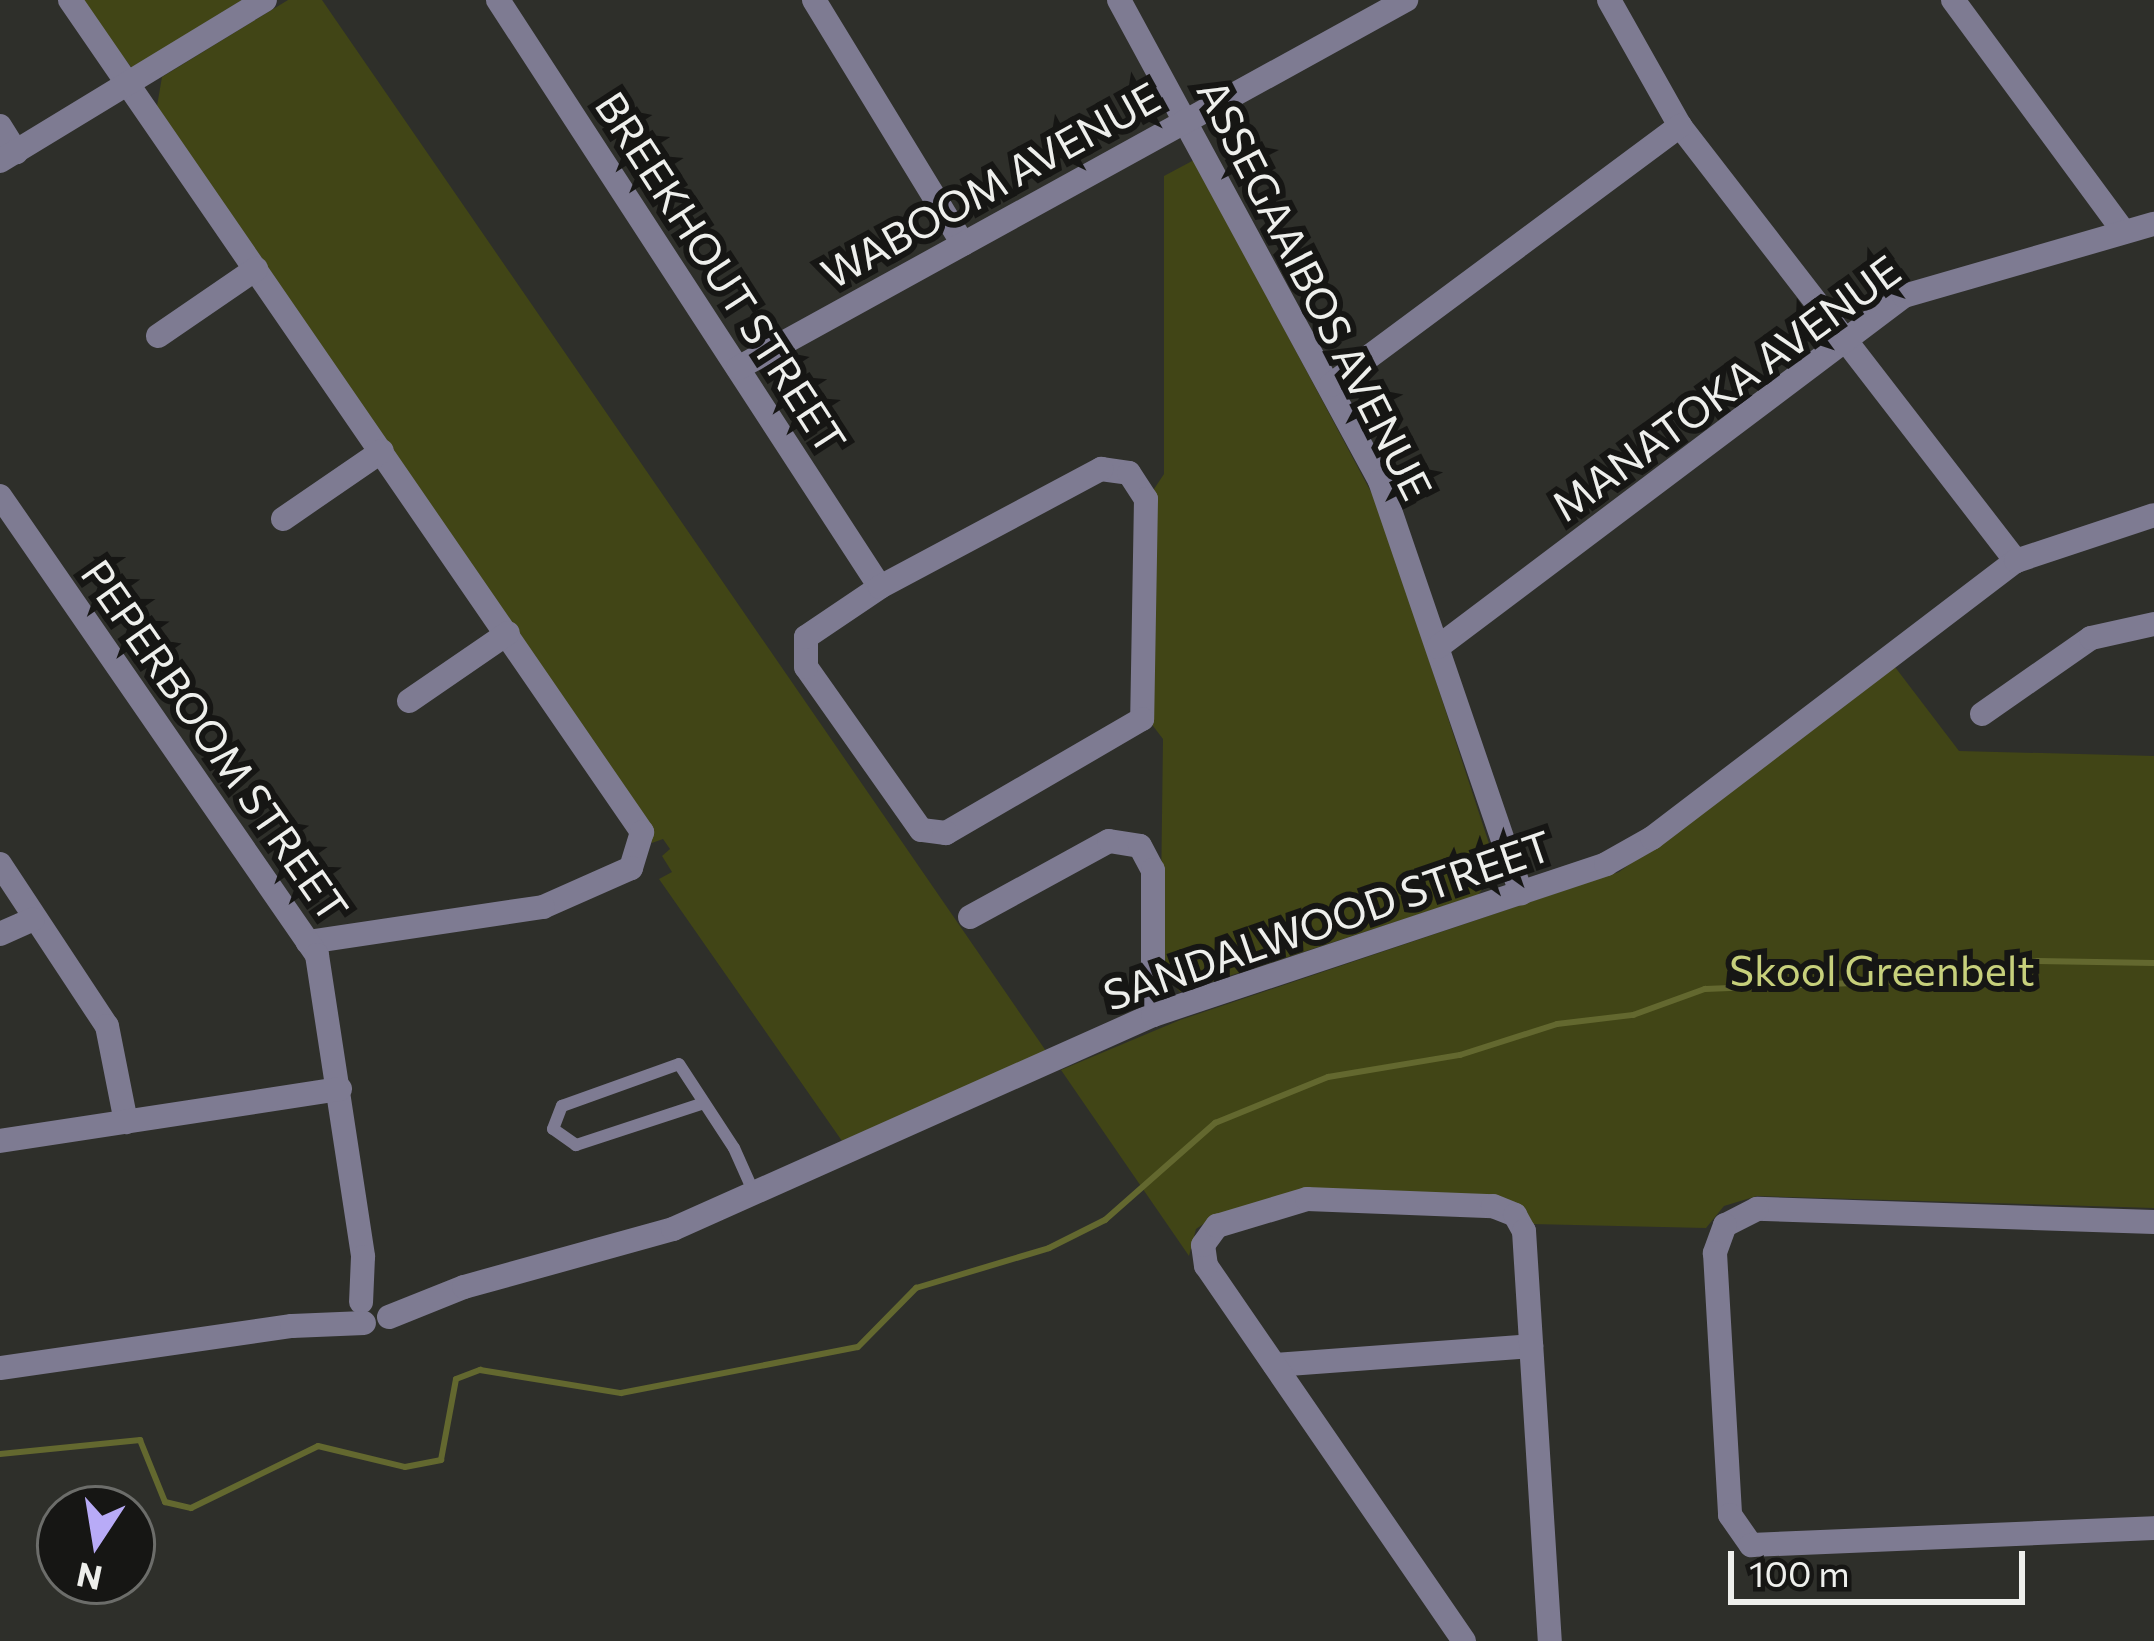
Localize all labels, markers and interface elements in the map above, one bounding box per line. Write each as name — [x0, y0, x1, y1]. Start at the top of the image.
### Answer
street label: WABOOM AVENUE — [812, 70, 1168, 298]
street label: ASSEGAAIBOS AVENUE — [1188, 71, 1444, 507]
street label: BREEKHOUT STREET — [586, 82, 858, 462]
street label: MANATOKA AVENUE — [1541, 244, 1909, 530]
street label: PEPERBOOM STREET — [72, 549, 360, 931]
street label: SANDALWOOD STREET — [1097, 819, 1557, 1019]
park label: Skool Greenbelt — [1729, 944, 2035, 994]
north arrow — [36, 1485, 156, 1605]
scale bar — [1734, 1527, 2031, 1601]
text: 100 m — [1749, 1550, 1850, 1594]
text: N — [73, 1555, 105, 1600]

